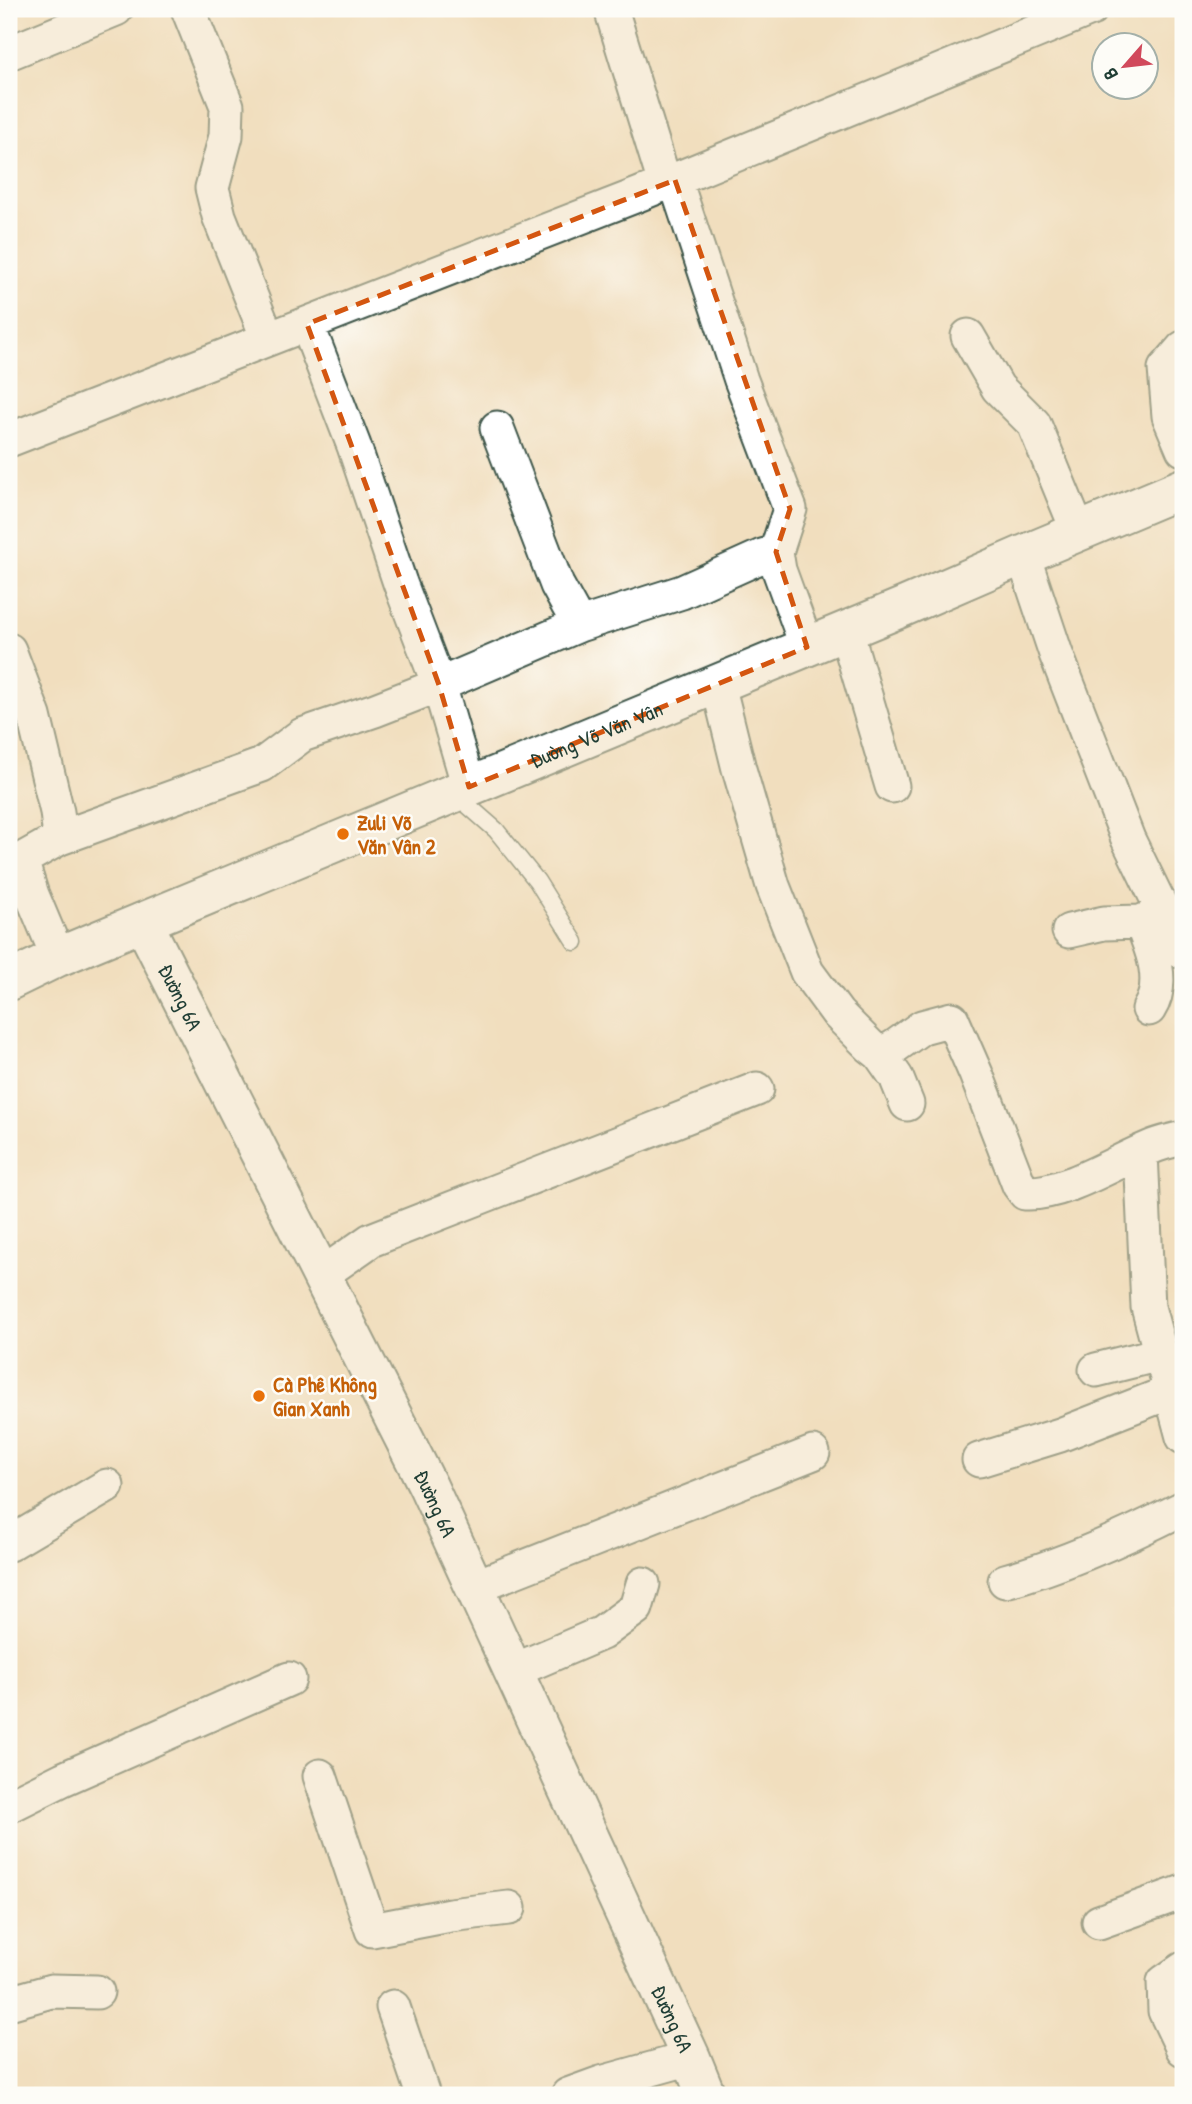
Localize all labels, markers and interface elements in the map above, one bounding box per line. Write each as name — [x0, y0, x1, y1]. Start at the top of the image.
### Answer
north arrow — [1090, 32, 1160, 102]
text: B — [1096, 63, 1124, 84]
street label: Đường Võ Văn Vân — [525, 694, 667, 775]
place label: Zuli Võ Văn Vân 2 — [357, 808, 436, 861]
marker: Zuli Võ Văn Vân 2 — [335, 826, 351, 842]
street label: Đường 6A — [152, 959, 210, 1035]
place label: Cà Phê Không Gian Xanh — [273, 1370, 377, 1423]
marker: Cà Phê Không Gian Xanh — [251, 1388, 267, 1404]
street label: Đường 6A — [408, 1465, 464, 1542]
street label: Đường 6A — [645, 1980, 701, 2057]

